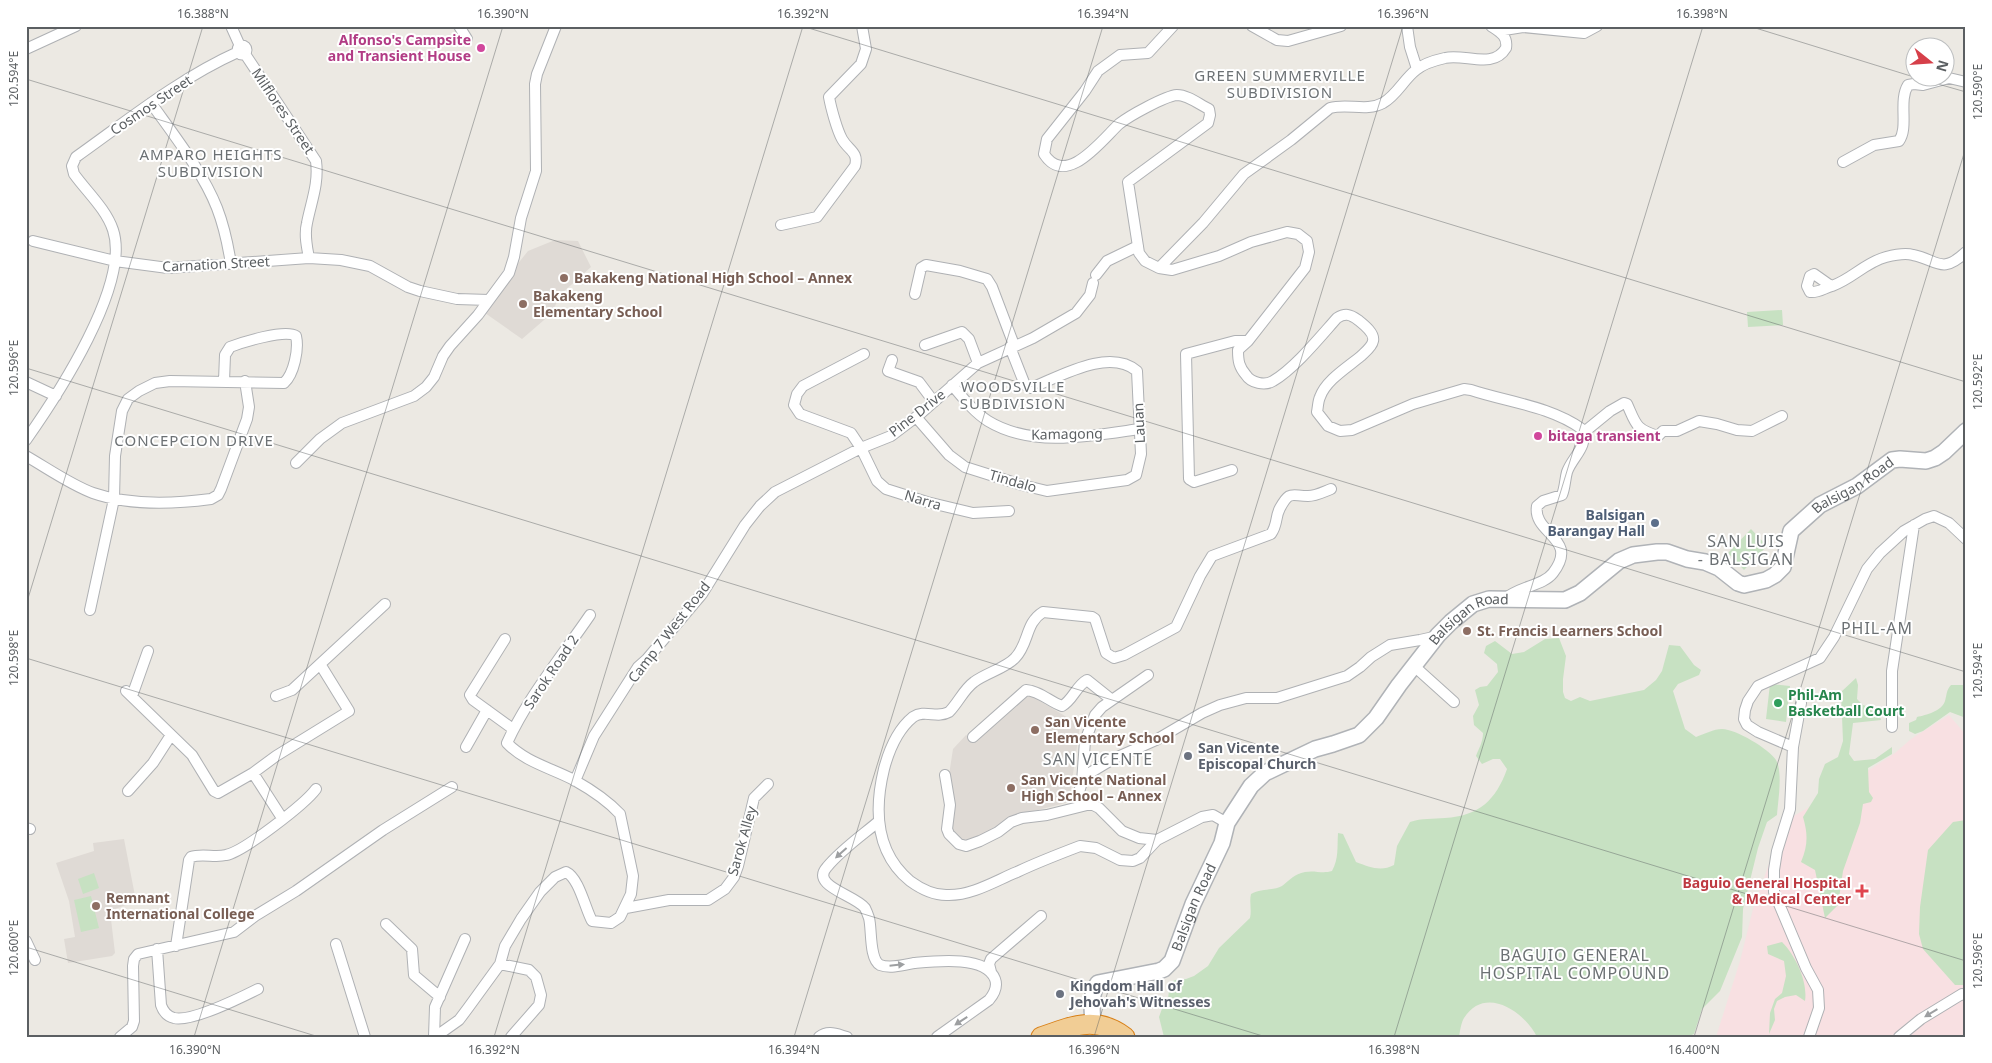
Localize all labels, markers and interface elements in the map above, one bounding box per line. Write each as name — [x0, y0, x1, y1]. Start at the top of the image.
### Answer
text: 16.388°N — [177, 5, 229, 22]
text: 16.390°N — [477, 5, 529, 22]
text: 16.392°N — [777, 5, 829, 22]
text: 16.394°N — [1077, 5, 1129, 22]
text: 16.396°N — [1377, 5, 1429, 22]
text: 16.398°N — [1676, 5, 1728, 22]
place label: Alfonso's Campsite and Transient House — [328, 30, 471, 65]
north arrow — [1904, 38, 1954, 88]
marker: Alfonso's Campsite and Transient House — [475, 42, 487, 54]
text: 120.594°E — [5, 51, 22, 107]
text: N — [1932, 58, 1954, 74]
street label: Milflores Street — [248, 64, 319, 157]
text: 120.590°E — [1969, 64, 1986, 120]
district label: GREEN SUMMERVILLE SUBDIVISION — [1194, 65, 1366, 102]
street label: Cosmos Street — [106, 70, 195, 139]
district label: AMPARO HEIGHTS SUBDIVISION — [139, 144, 283, 181]
street label: Carnation Street — [162, 251, 270, 276]
place label: Bakakeng National High School – Annex — [574, 268, 853, 287]
marker: Bakakeng National High School – Annex — [558, 272, 570, 284]
place label: Bakakeng Elementary School — [533, 286, 663, 321]
marker: Bakakeng Elementary School — [517, 298, 529, 310]
text: 120.596°E — [5, 340, 22, 396]
text: 120.592°E — [1969, 354, 1986, 410]
district label: WOODSVILLE SUBDIVISION — [960, 376, 1066, 413]
street label: Pine Drive — [884, 384, 949, 441]
street label: Lauan — [1128, 402, 1149, 444]
street label: Kamagong — [1031, 423, 1103, 444]
place label: bitaga transient — [1548, 426, 1661, 445]
district label: CONCEPCION DRIVE — [114, 430, 274, 450]
marker: bitaga transient — [1532, 430, 1544, 442]
street label: Balsigan Road — [1807, 452, 1897, 517]
street label: Tindalo — [987, 465, 1039, 496]
street label: Narra — [902, 485, 944, 514]
place label: Balsigan Barangay Hall — [1548, 505, 1645, 540]
marker: Balsigan Barangay Hall — [1649, 517, 1661, 529]
district label: SAN LUIS - BALSIGAN — [1698, 530, 1794, 570]
street label: Camp 7 West Road — [623, 577, 714, 686]
street label: Balsigan Road — [1424, 589, 1509, 649]
district label: PHIL-AM — [1841, 617, 1913, 639]
place label: St. Francis Learners School — [1477, 621, 1663, 640]
marker: St. Francis Learners School — [1461, 625, 1473, 637]
text: 120.598°E — [5, 630, 22, 686]
street label: Sarok Road 2 — [519, 631, 582, 713]
text: 120.594°E — [1969, 643, 1986, 699]
place label: Phil-Am Basketball Court — [1788, 685, 1904, 720]
marker: Phil-Am Basketball Court — [1772, 697, 1784, 709]
place label: San Vicente Elementary School — [1045, 712, 1175, 747]
marker: San Vicente Elementary School — [1029, 724, 1041, 736]
place label: San Vicente Episcopal Church — [1198, 738, 1316, 773]
district label: SAN VICENTE — [1043, 748, 1153, 770]
marker: San Vicente Episcopal Church — [1182, 750, 1194, 762]
place label: San Vicente National High School – Annex — [1021, 770, 1166, 805]
marker: San Vicente National High School – Annex — [1005, 782, 1017, 794]
street label: Sarok Alley — [723, 803, 761, 878]
one-way arrow — [835, 847, 847, 859]
street label: Balsigan Road — [1167, 860, 1220, 954]
place label: Baguio General Hospital & Medical Center — [1682, 873, 1852, 908]
marker: Baguio General Hospital & Medical Center — [1855, 884, 1869, 898]
place label: Remnant International College — [106, 888, 255, 923]
marker: Remnant International College — [90, 900, 102, 912]
text: 120.600°E — [5, 920, 22, 976]
text: 120.596°E — [1969, 933, 1986, 989]
district label: BAGUIO GENERAL HOSPITAL COMPOUND — [1480, 944, 1670, 984]
one-way arrow — [890, 961, 906, 969]
place label: Kingdom Hall of Jehovah's Witnesses — [1068, 976, 1211, 1011]
marker: Kingdom Hall of Jehovah's Witnesses — [1054, 988, 1066, 1000]
one-way arrow — [1924, 1008, 1938, 1017]
one-way arrow — [954, 1016, 968, 1026]
text: 16.390°N — [169, 1041, 221, 1058]
text: 16.392°N — [468, 1041, 520, 1058]
text: 16.394°N — [768, 1041, 820, 1058]
text: 16.396°N — [1068, 1041, 1120, 1058]
text: 16.398°N — [1368, 1041, 1420, 1058]
text: 16.400°N — [1668, 1041, 1720, 1058]

